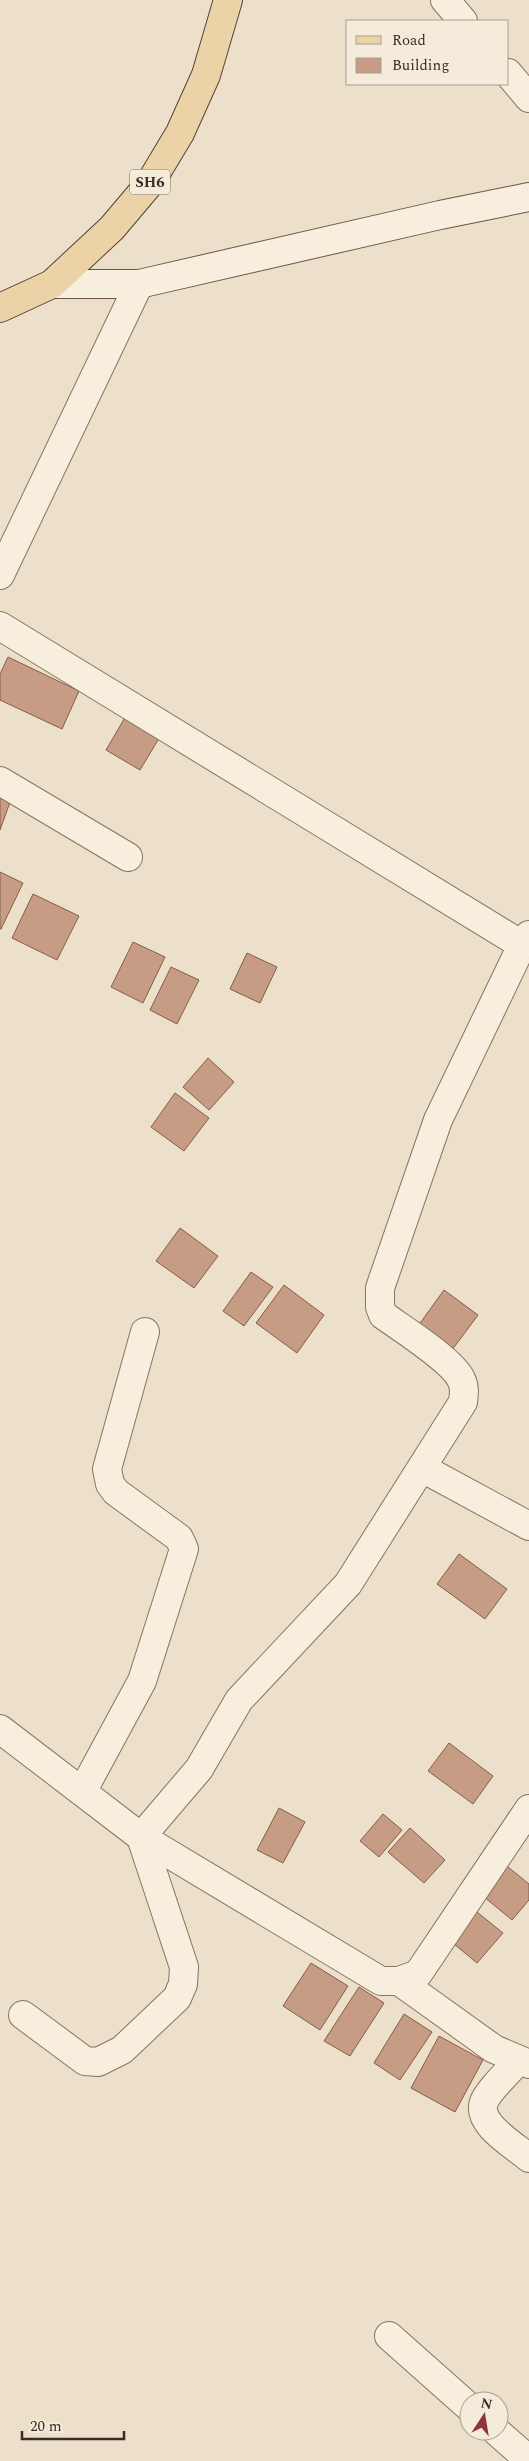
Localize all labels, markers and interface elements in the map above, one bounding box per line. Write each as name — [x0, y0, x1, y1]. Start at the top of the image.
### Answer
legend — [346, 20, 509, 85]
text: Road — [392, 29, 426, 52]
text: Building — [392, 54, 449, 77]
road number: SH6 — [130, 170, 170, 194]
north arrow — [459, 2391, 509, 2441]
text: N — [479, 2392, 494, 2415]
scale bar — [22, 2408, 125, 2440]
text: 20 m — [30, 2415, 62, 2438]

